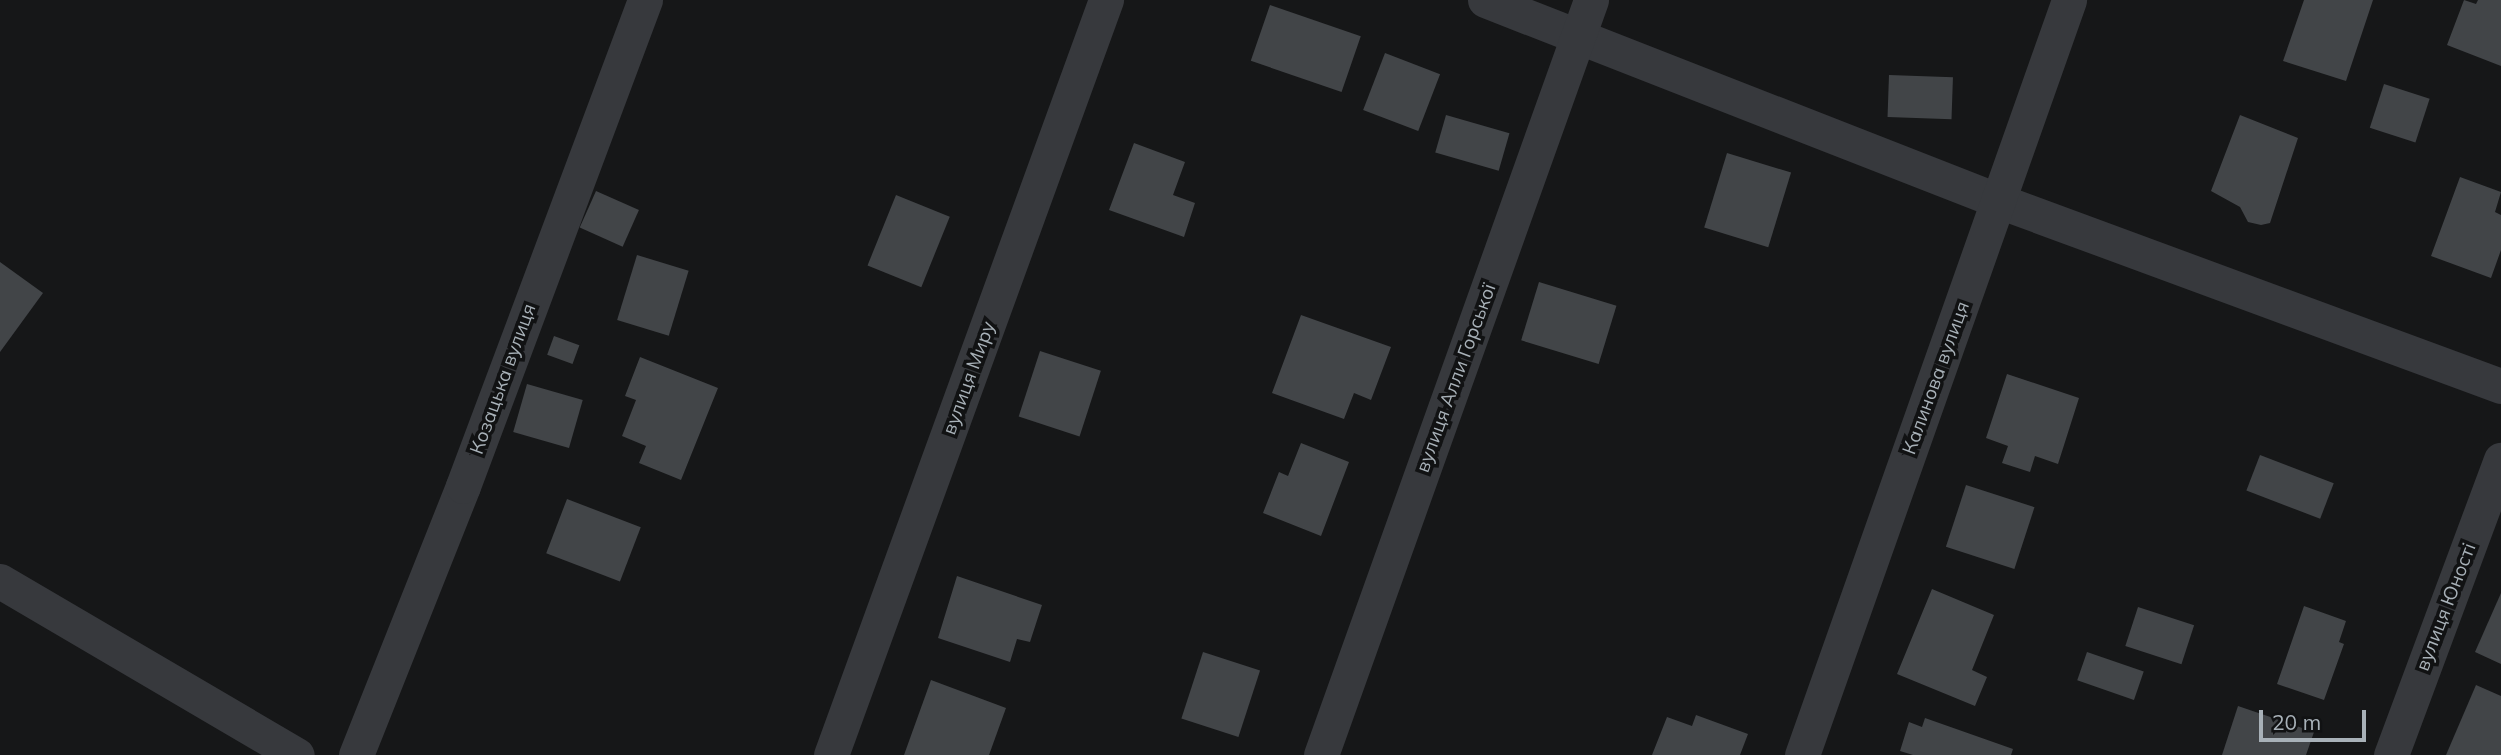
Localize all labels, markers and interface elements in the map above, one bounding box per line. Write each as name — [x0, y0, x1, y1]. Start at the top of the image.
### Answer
street label: вулиця Алли Горської — [1411, 281, 1501, 475]
street label: Калинова вулиця — [1898, 299, 1974, 457]
street label: Козацька вулиця — [465, 301, 541, 457]
street label: вулиця Миру — [938, 318, 1000, 438]
street label: вулиця Юності — [2411, 540, 2481, 674]
scale bar — [2263, 696, 2370, 740]
text: 20 m — [2272, 709, 2321, 735]

